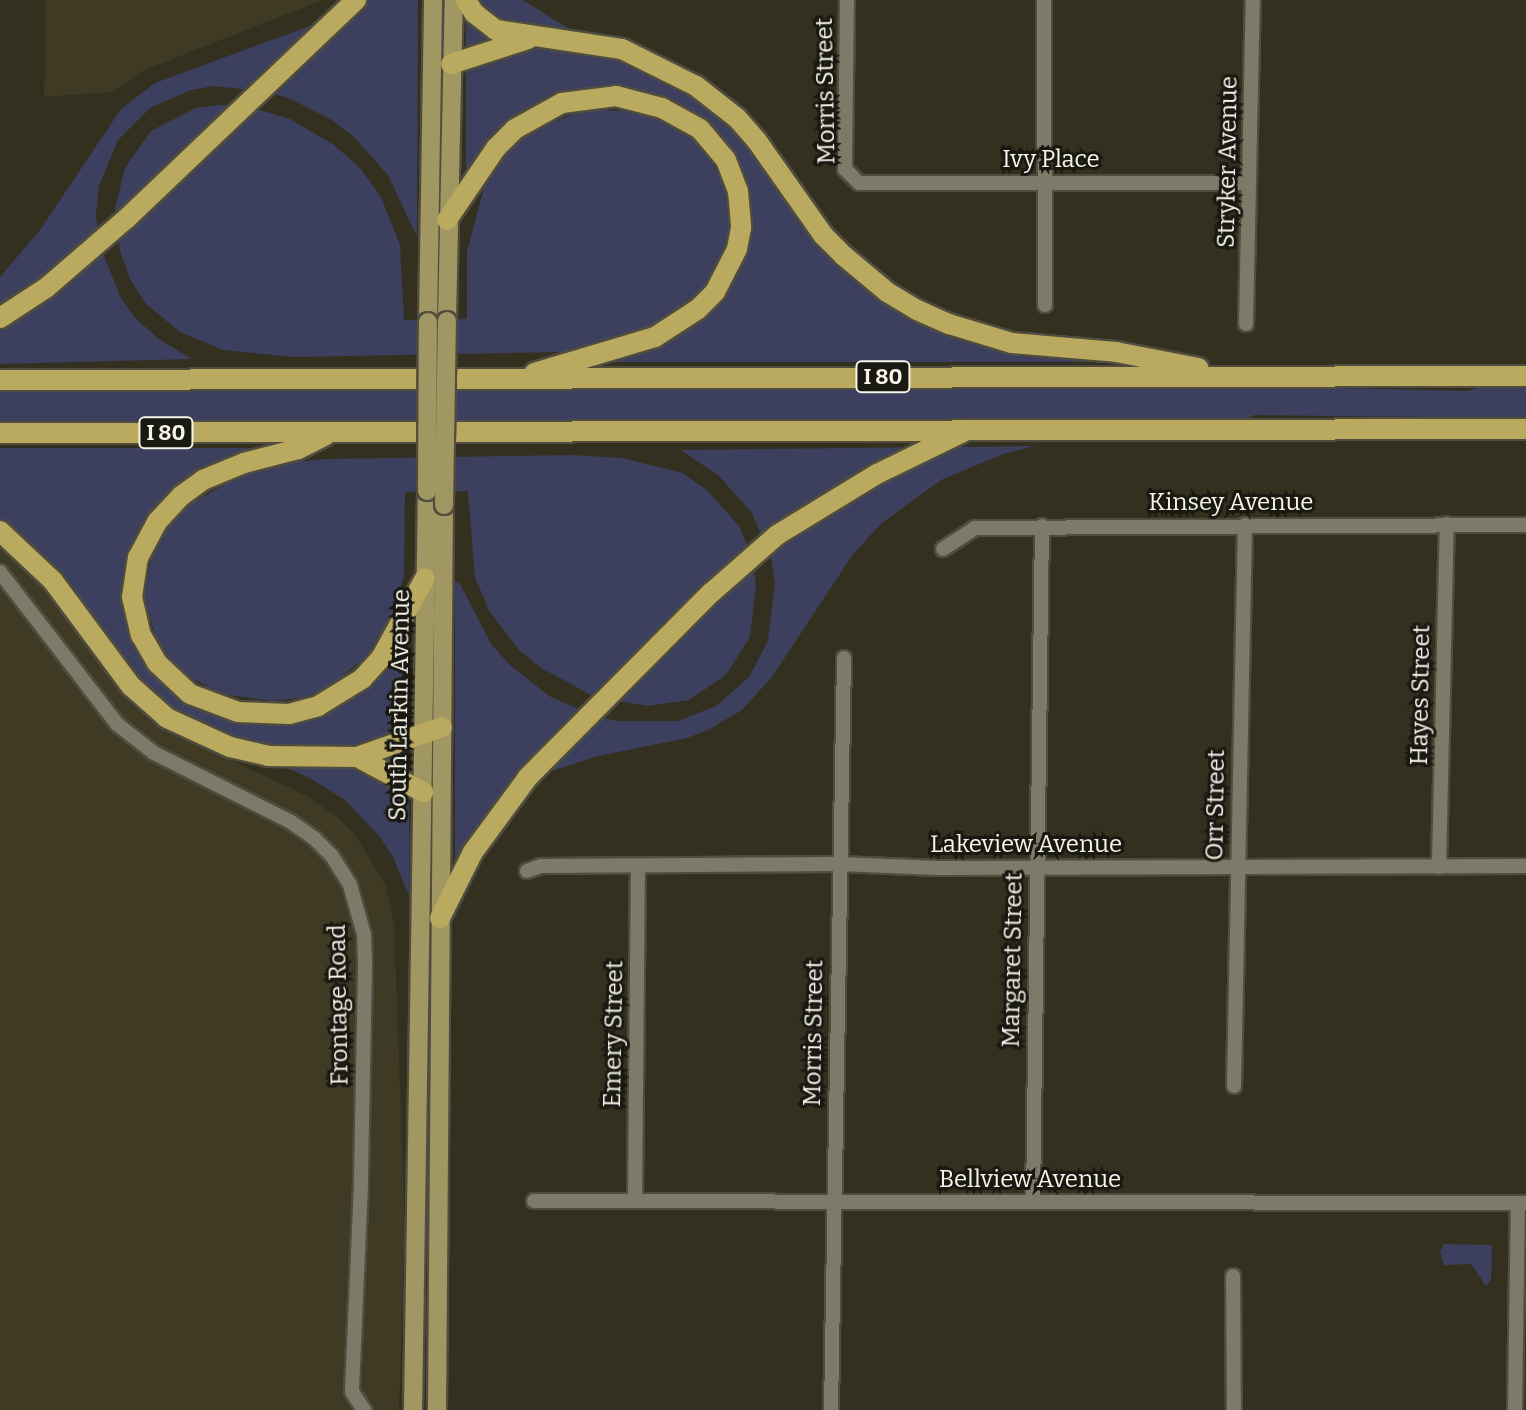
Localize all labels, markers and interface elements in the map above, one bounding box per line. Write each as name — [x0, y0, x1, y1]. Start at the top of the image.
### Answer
street label: Morris Street — [810, 17, 842, 165]
street label: Stryker Avenue — [1212, 76, 1244, 248]
street label: Ivy Place — [1002, 146, 1100, 174]
road number: I 80 — [855, 359, 911, 395]
road number: I 80 — [138, 415, 194, 451]
street label: Kinsey Avenue — [1149, 489, 1313, 517]
street label: South Larkin Avenue — [384, 589, 416, 821]
street label: Hayes Street — [1405, 625, 1437, 765]
street label: Orr Street — [1201, 749, 1231, 861]
street label: Lakeview Avenue — [930, 831, 1122, 859]
street label: Margaret Street — [997, 872, 1029, 1048]
street label: Frontage Road — [323, 924, 355, 1086]
street label: Morris Street — [798, 959, 830, 1107]
street label: Emery Street — [598, 960, 630, 1108]
street label: Bellview Avenue — [939, 1166, 1121, 1194]

